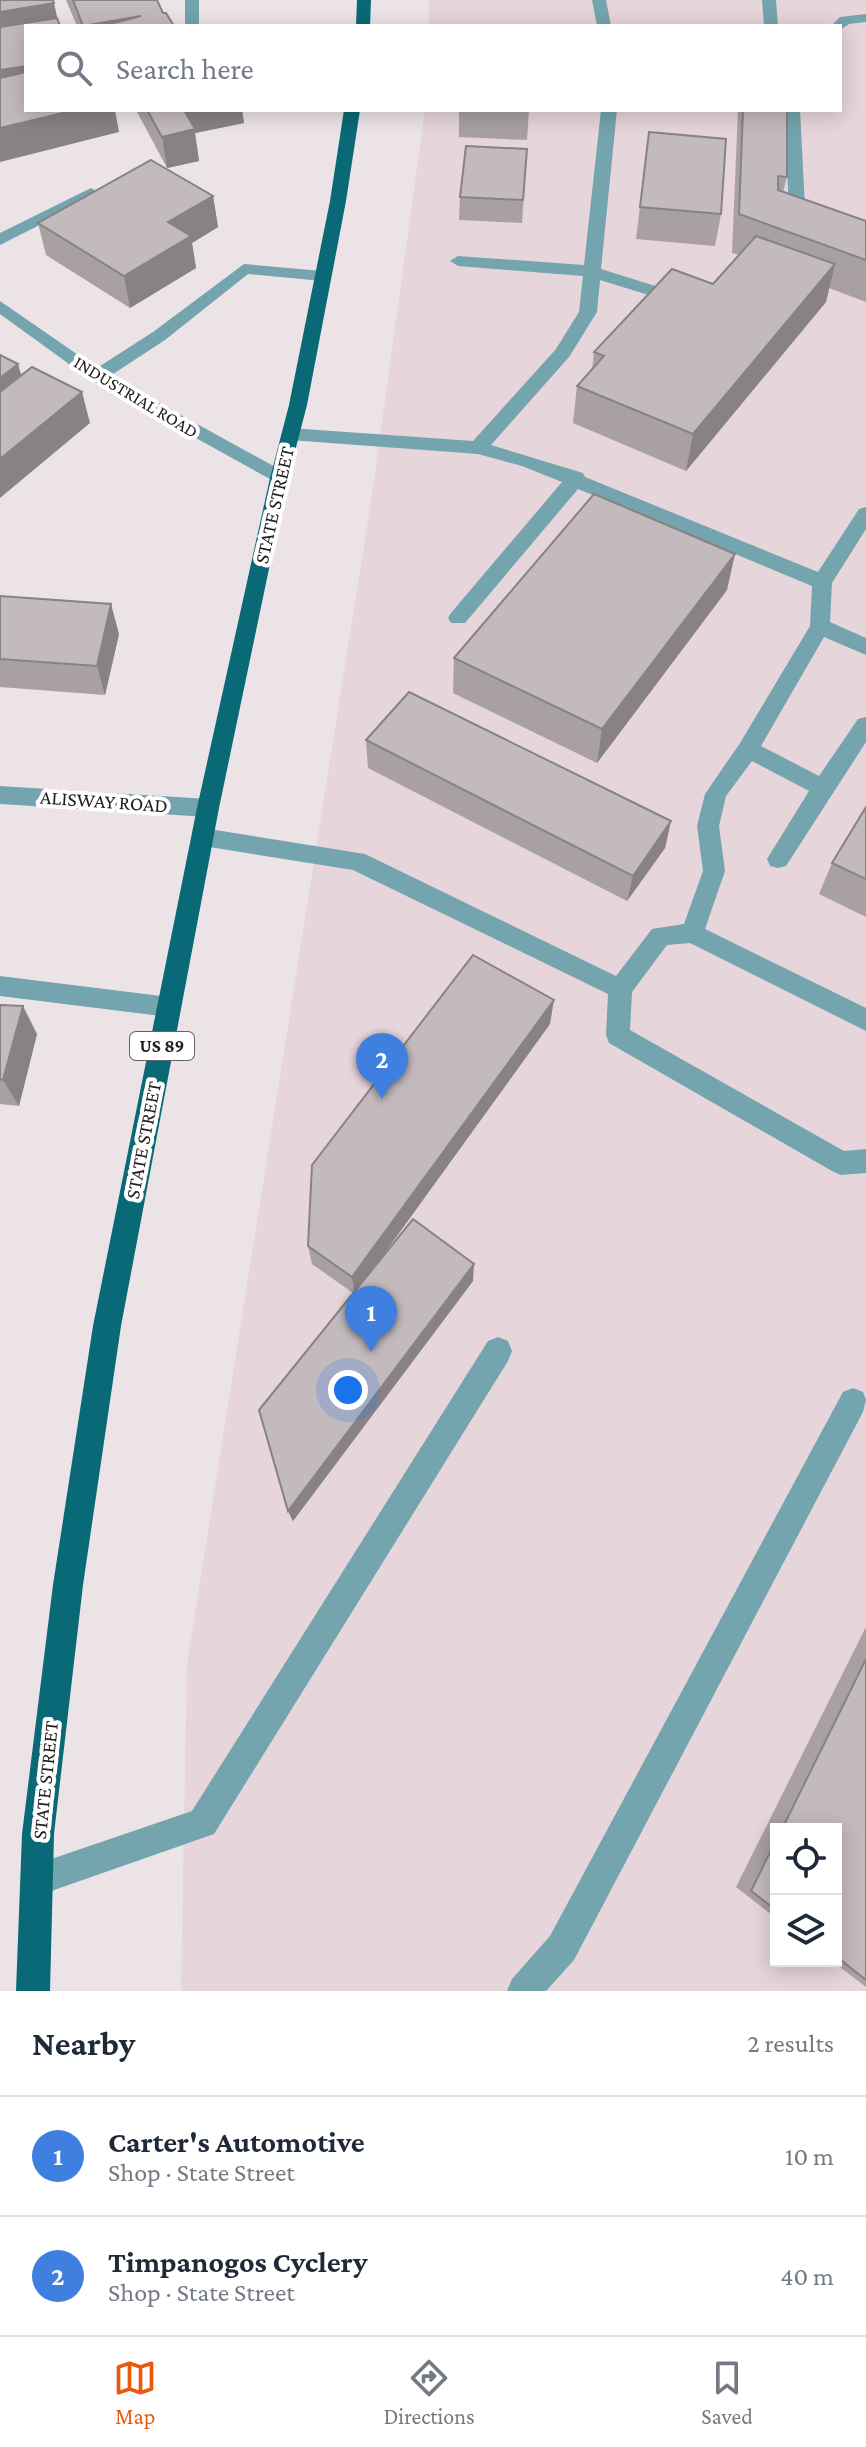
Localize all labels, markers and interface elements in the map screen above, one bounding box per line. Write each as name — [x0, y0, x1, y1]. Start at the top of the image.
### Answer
search box — [24, 24, 842, 112]
icon: search — [52, 46, 96, 90]
text: Search here — [116, 52, 254, 85]
street label: INDUSTRIAL ROAD — [70, 352, 202, 442]
street label: STATE STREET — [250, 444, 298, 566]
street label: ALISWAY ROAD — [39, 786, 169, 816]
road number: US 89 — [130, 1032, 194, 1060]
pin: 2 — [356, 1033, 408, 1099]
street label: STATE STREET — [121, 1079, 165, 1201]
pin: 1 — [345, 1286, 397, 1352]
your location — [328, 1370, 368, 1410]
street label: STATE STREET — [28, 1719, 62, 1841]
map controls — [770, 1823, 842, 1967]
button: locate — [770, 1823, 842, 1895]
button: layers — [770, 1895, 842, 1967]
text: Nearby — [32, 2025, 135, 2062]
text: 2 results — [747, 2029, 834, 2058]
text: Carter's Automotive — [108, 2125, 365, 2158]
text: 1 — [53, 2142, 63, 2171]
text: 10 m — [785, 2142, 834, 2171]
text: Shop · State Street — [108, 2158, 295, 2187]
text: Timpanogos Cyclery — [108, 2245, 368, 2278]
text: 2 — [51, 2262, 65, 2291]
text: 40 m — [780, 2262, 834, 2291]
text: Shop · State Street — [108, 2278, 295, 2307]
tab: Map — [113, 2356, 157, 2429]
tab: Directions — [384, 2356, 475, 2429]
tab: Saved — [701, 2356, 753, 2429]

